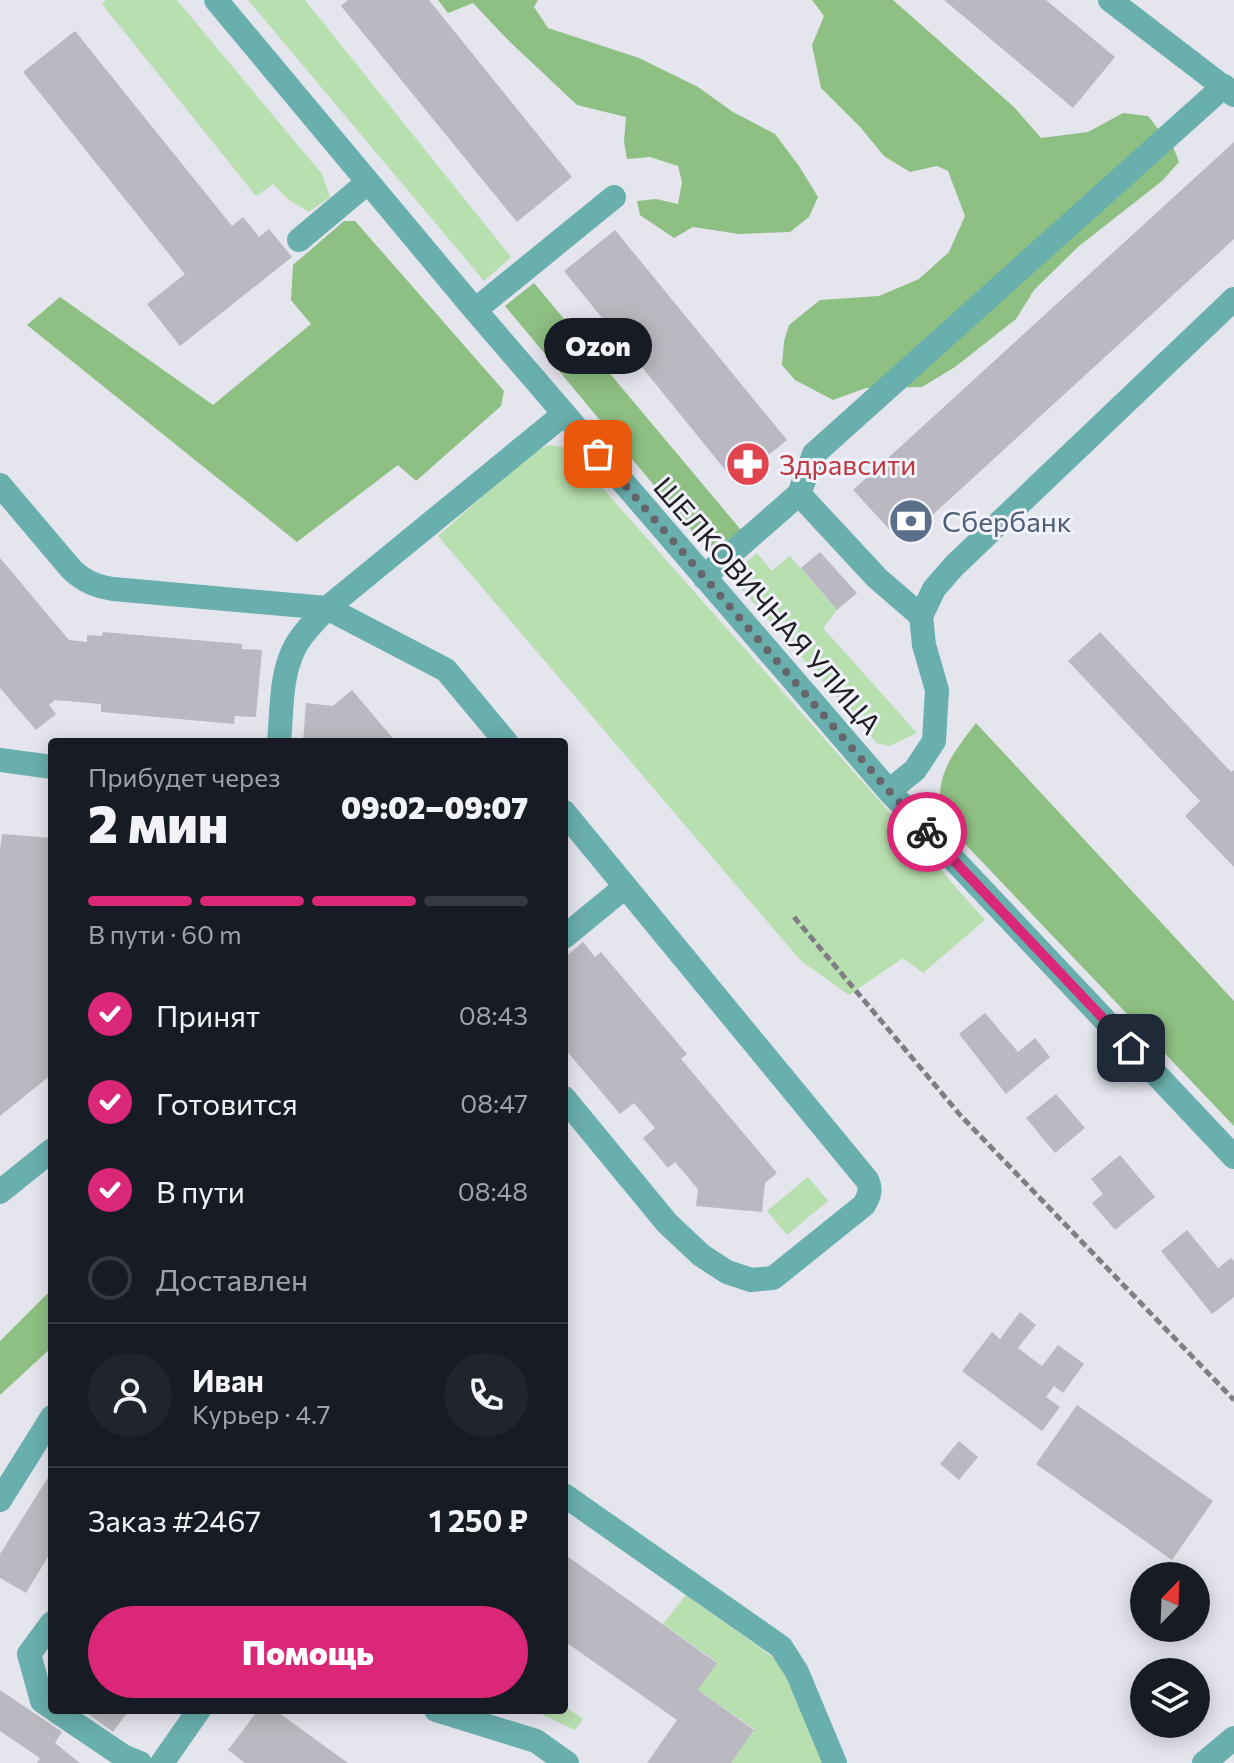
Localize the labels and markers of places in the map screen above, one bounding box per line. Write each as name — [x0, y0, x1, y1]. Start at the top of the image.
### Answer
callout: Ozon — [544, 318, 652, 374]
pin — [564, 420, 632, 488]
pharmacy icon: Здравсити — [724, 440, 772, 488]
place label: Здравсити — [779, 447, 916, 481]
bank icon: Сбербанк — [887, 497, 935, 545]
place label: Сбербанк — [942, 504, 1072, 538]
pin — [1097, 1014, 1165, 1082]

